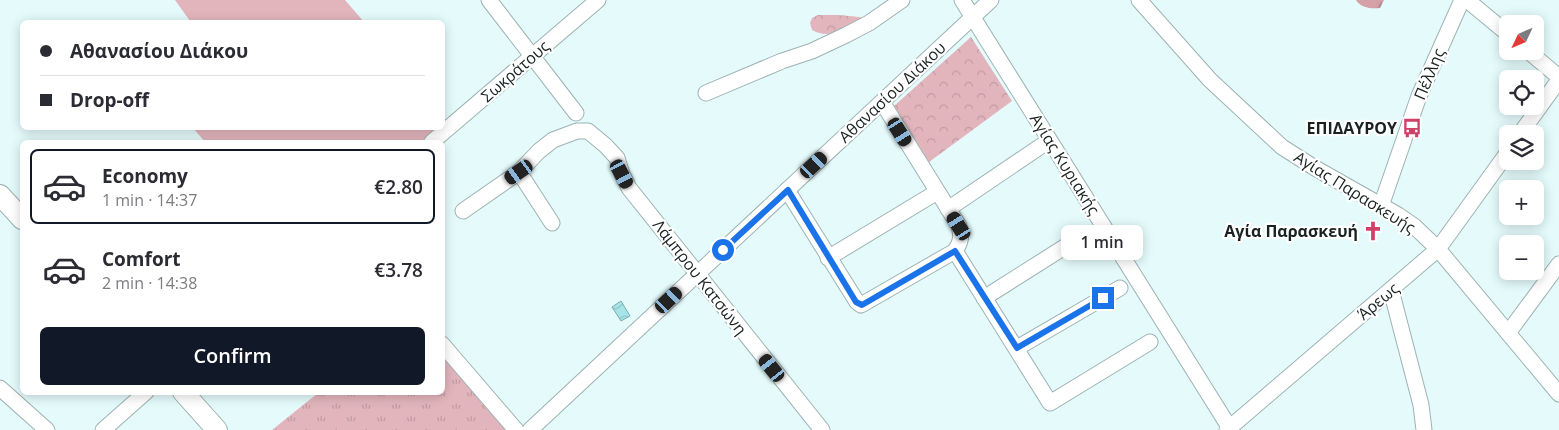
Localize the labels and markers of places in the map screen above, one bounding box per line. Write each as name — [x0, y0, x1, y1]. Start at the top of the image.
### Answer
place label: ΕΠΙΔΑΥΡΟΥ — [1307, 117, 1397, 139]
bus stop icon: ΕΠΙΔΑΥΡΟΥ — [1401, 117, 1423, 139]
place label: Αγία Παρασκευή — [1224, 220, 1358, 242]
church icon: Αγία Παρασκευή — [1362, 220, 1384, 242]

